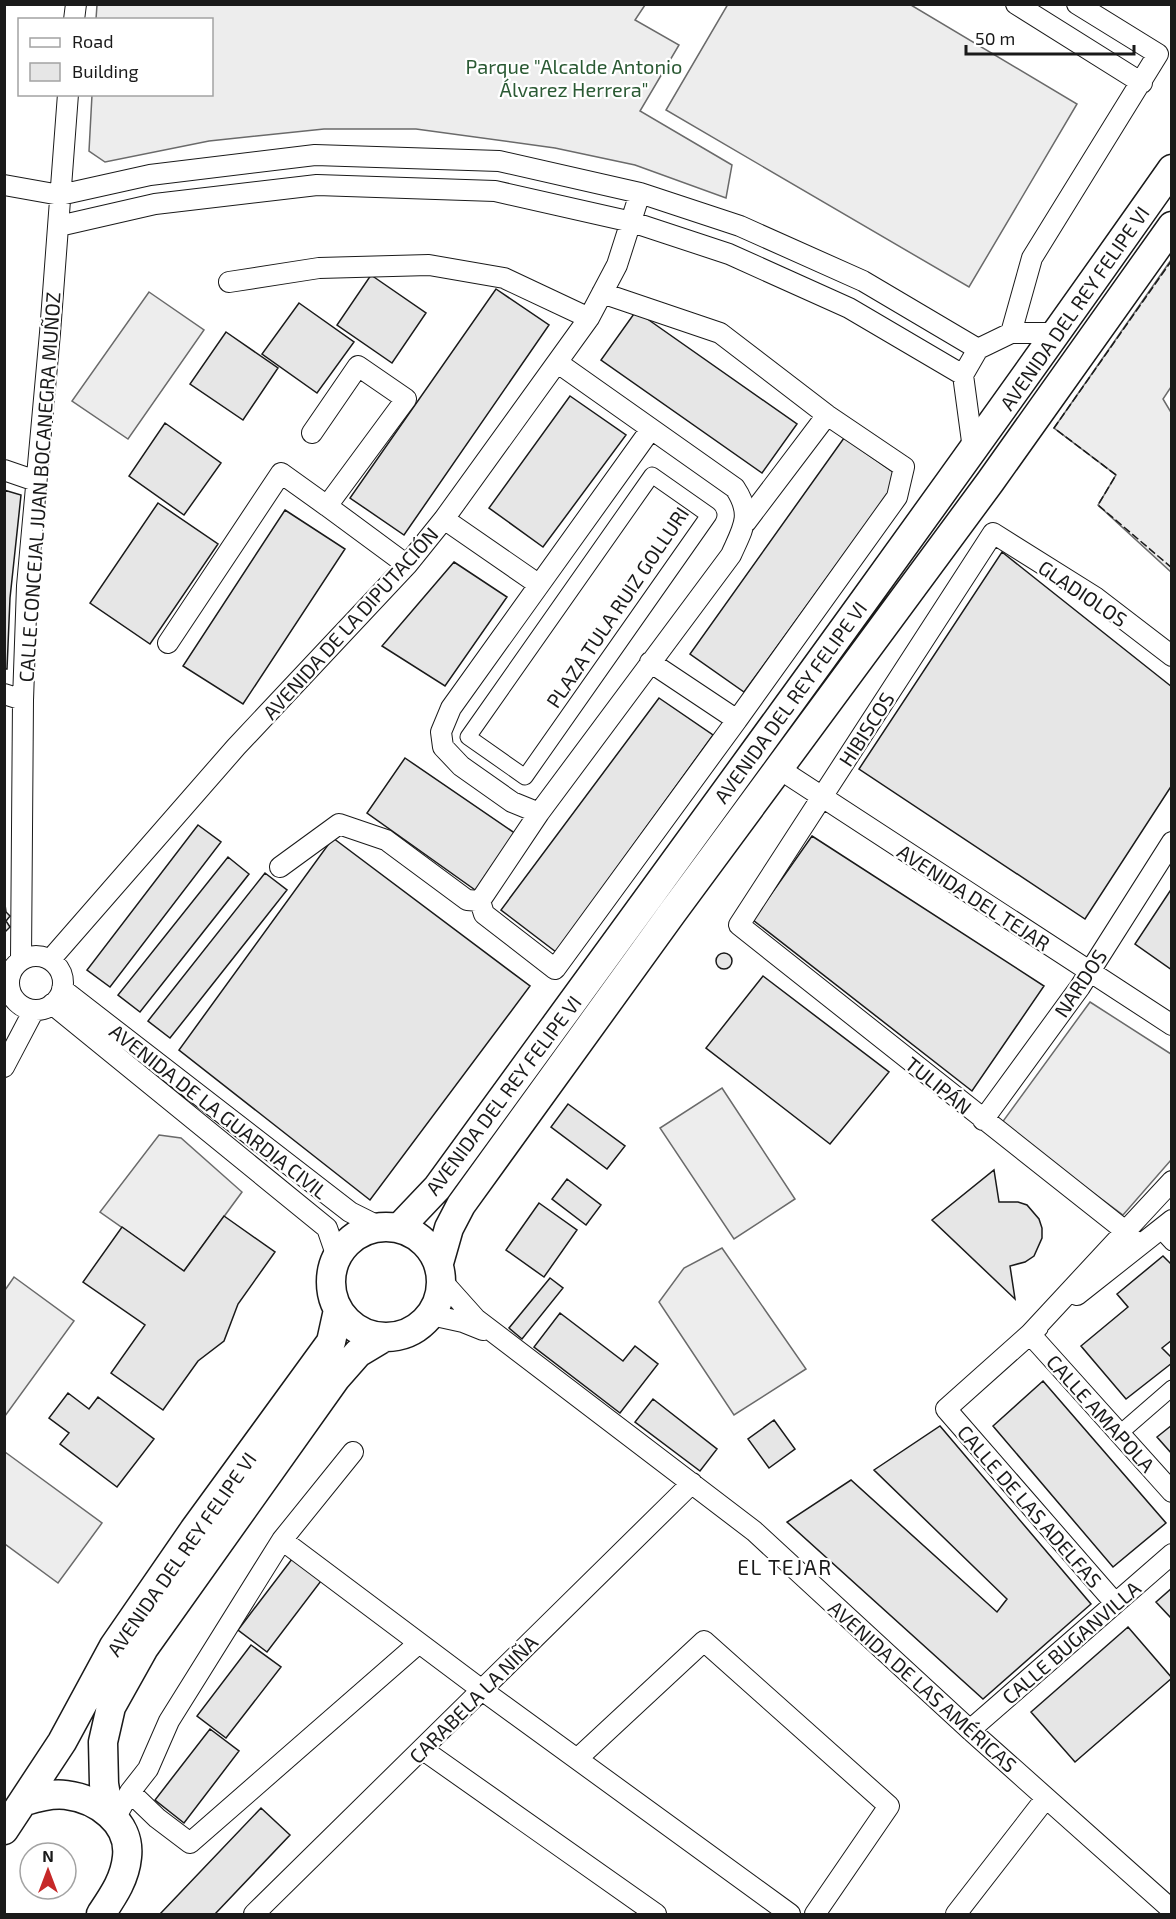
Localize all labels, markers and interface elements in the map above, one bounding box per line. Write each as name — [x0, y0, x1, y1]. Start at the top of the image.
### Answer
legend — [18, 18, 213, 96]
scale bar — [966, 18, 1134, 56]
text: 50 m — [975, 27, 1015, 49]
text: Road — [72, 30, 113, 52]
park label: Parque "Alcalde Antonio Álvarez Herrera" — [466, 54, 682, 101]
text: Building — [72, 60, 139, 82]
street label: AVENIDA DEL REY FELIPE VI — [994, 201, 1154, 415]
street label: CALLE CONCEJAL JUAN BOCANEGRA MUÑOZ — [13, 291, 65, 683]
street label: PLAZA TULA RUIZ GOLLURI — [541, 502, 693, 712]
street label: AVENIDA DE LA DIPUTACIÓN — [257, 522, 443, 724]
street label: GLADIOLOS — [1034, 555, 1132, 631]
street label: AVENIDA DEL REY FELIPE VI — [709, 596, 871, 808]
street label: HIBISCOS — [833, 688, 899, 770]
street label: AVENIDA DEL TEJAR — [893, 839, 1055, 955]
street label: NARDOS — [1049, 944, 1111, 1022]
street label: AVENIDA DEL REY FELIPE VI — [420, 990, 586, 1200]
street label: AVENIDA DE LA GUARDIA CIVIL — [105, 1019, 333, 1203]
street label: TULIPÁN — [901, 1051, 977, 1119]
street label: CALLE AMAPOLA — [1042, 1349, 1160, 1477]
street label: CALLE DE LAS ADELFAS — [953, 1420, 1107, 1592]
street label: AVENIDA DEL REY FELIPE VI — [101, 1447, 261, 1661]
district label: EL TEJAR — [737, 1554, 833, 1579]
street label: CALLE BUGANVILLA — [997, 1575, 1145, 1709]
street label: AVENIDA DE LAS AMÉRICAS — [824, 1595, 1022, 1777]
street label: CARABELA LA NIÑA — [404, 1629, 543, 1768]
north arrow — [18, 1841, 78, 1901]
text: N — [42, 1846, 54, 1865]

